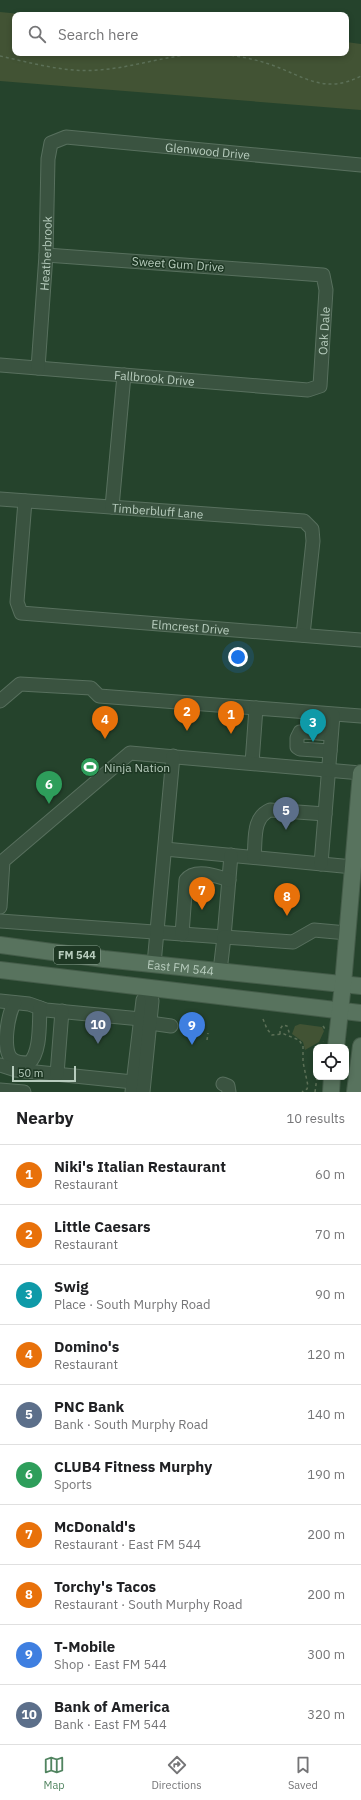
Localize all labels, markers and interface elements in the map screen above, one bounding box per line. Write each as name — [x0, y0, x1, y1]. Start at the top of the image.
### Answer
search box — [12, 12, 349, 56]
icon: search — [26, 23, 48, 45]
text: Search here — [58, 25, 138, 44]
street label: Glenwood Drive — [164, 139, 251, 162]
street label: Heatherbrook — [36, 215, 54, 291]
street label: Sweet Gum Drive — [131, 253, 225, 275]
street label: Oak Dale — [314, 306, 332, 355]
street label: Fallbrook Drive — [114, 367, 196, 388]
street label: Timberbluff Lane — [111, 500, 204, 521]
street label: Elmcrest Drive — [151, 616, 231, 637]
your location — [228, 647, 248, 667]
pin: 2 — [174, 698, 200, 731]
pin: 1 — [218, 701, 244, 734]
pin: 4 — [92, 706, 118, 739]
pin: 3 — [300, 709, 326, 742]
sports icon: Ninja Nation — [79, 756, 101, 778]
place label: Ninja Nation — [104, 760, 170, 775]
pin: 6 — [36, 771, 62, 804]
pin: 5 — [273, 797, 299, 830]
pin: 7 — [189, 877, 215, 910]
pin: 8 — [274, 883, 300, 916]
road number: FM 544 — [54, 946, 100, 964]
street label: East FM 544 — [146, 956, 215, 978]
pin: 10 — [85, 1011, 111, 1044]
pin: 9 — [179, 1012, 205, 1045]
map controls — [313, 1044, 349, 1080]
button: locate — [313, 1044, 349, 1080]
scale bar — [12, 1064, 76, 1083]
text: 50 m — [18, 1066, 43, 1080]
text: Nearby — [16, 1107, 74, 1129]
text: 10 results — [286, 1110, 345, 1127]
text: Niki's Italian Restaurant — [54, 1157, 226, 1176]
text: 1 — [25, 1166, 33, 1183]
text: 60 m — [315, 1166, 345, 1183]
text: Restaurant — [54, 1176, 118, 1193]
text: Little Caesars — [54, 1217, 151, 1236]
text: 2 — [25, 1226, 33, 1243]
text: 70 m — [315, 1226, 345, 1243]
text: Restaurant — [54, 1236, 118, 1253]
text: Swig — [54, 1277, 89, 1296]
text: 3 — [25, 1286, 33, 1303]
text: 90 m — [315, 1286, 345, 1303]
text: Place · South Murphy Road — [54, 1296, 211, 1313]
text: Domino's — [54, 1337, 119, 1356]
text: 4 — [25, 1346, 33, 1363]
text: 120 m — [307, 1346, 345, 1363]
text: Restaurant — [54, 1356, 118, 1373]
text: PNC Bank — [54, 1397, 124, 1416]
text: 5 — [25, 1406, 33, 1423]
text: 140 m — [307, 1406, 345, 1423]
text: Bank · South Murphy Road — [54, 1416, 208, 1433]
text: CLUB4 Fitness Murphy — [54, 1457, 212, 1476]
text: 6 — [25, 1466, 33, 1483]
text: 190 m — [307, 1466, 345, 1483]
text: Sports — [54, 1476, 92, 1493]
text: McDonald's — [54, 1517, 136, 1536]
text: 7 — [25, 1526, 33, 1543]
text: 200 m — [307, 1526, 345, 1543]
text: Restaurant · East FM 544 — [54, 1536, 201, 1553]
text: Torchy's Tacos — [54, 1577, 156, 1596]
text: 8 — [25, 1586, 33, 1603]
text: 200 m — [307, 1586, 345, 1603]
text: Restaurant · South Murphy Road — [54, 1596, 243, 1613]
text: T-Mobile — [54, 1637, 115, 1656]
text: 9 — [25, 1646, 33, 1663]
text: 300 m — [307, 1646, 345, 1663]
text: Shop · East FM 544 — [54, 1656, 167, 1673]
text: Bank of America — [54, 1697, 170, 1716]
text: 10 — [21, 1706, 37, 1723]
text: 320 m — [307, 1706, 345, 1723]
text: Bank · East FM 544 — [54, 1716, 167, 1733]
tab: Map — [43, 1754, 65, 1792]
tab: Directions — [151, 1754, 202, 1792]
tab: Saved — [288, 1754, 318, 1792]

